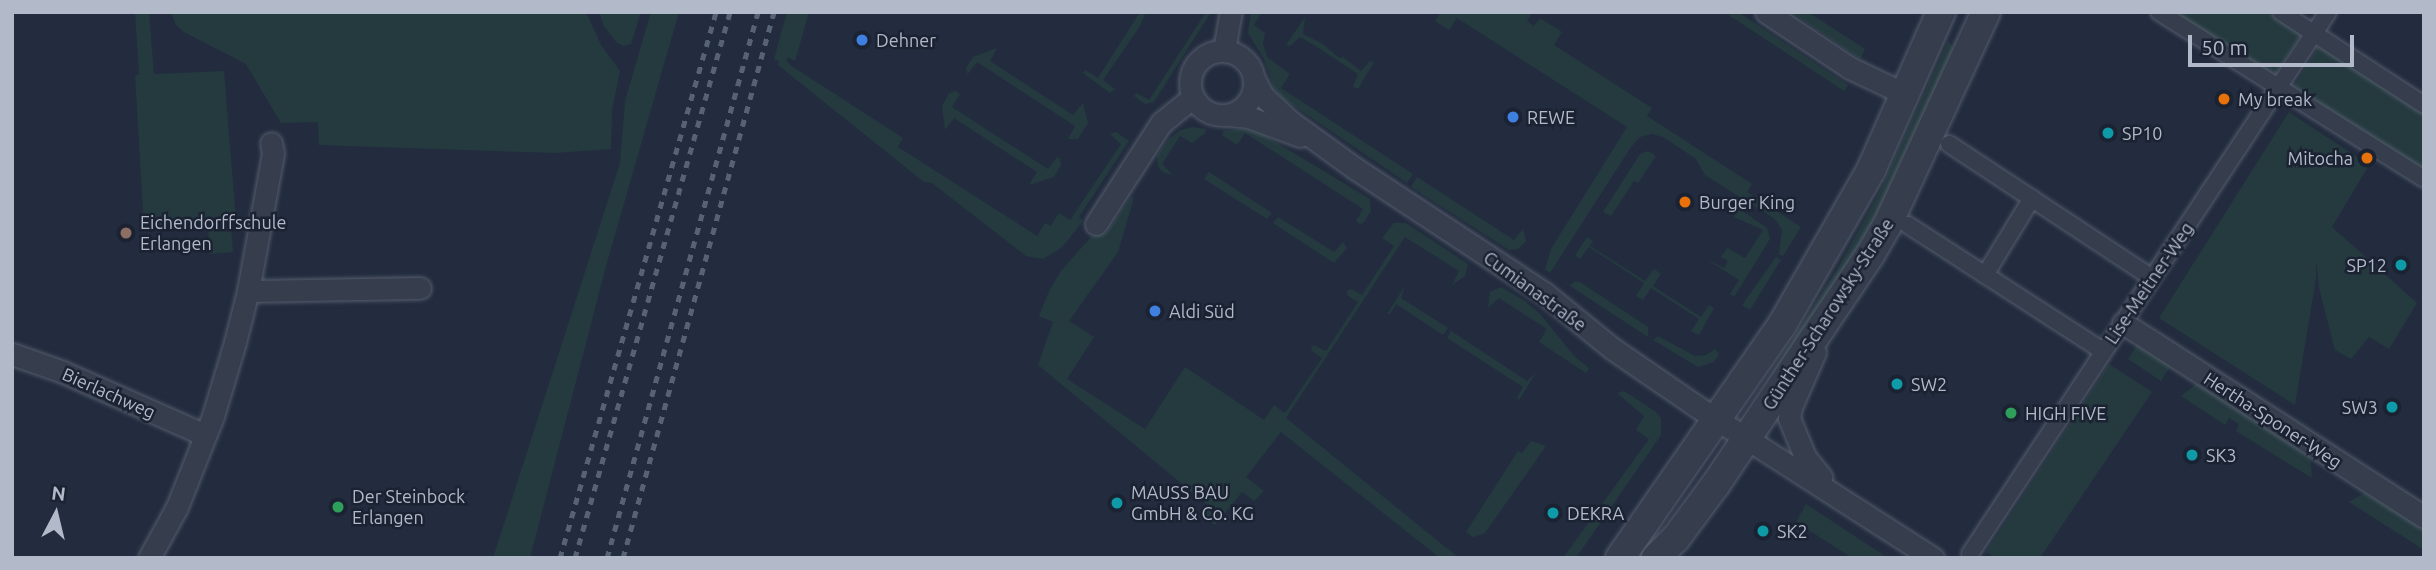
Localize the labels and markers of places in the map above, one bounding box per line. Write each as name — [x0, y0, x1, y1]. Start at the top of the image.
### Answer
place label: Dehner — [876, 29, 936, 51]
marker: Dehner — [854, 32, 870, 48]
place label: My break — [2238, 88, 2312, 110]
marker: My break — [2216, 91, 2232, 107]
place label: REWE — [1527, 106, 1575, 128]
marker: REWE — [1505, 109, 1521, 125]
place label: SP10 — [2122, 122, 2162, 144]
marker: SP10 — [2100, 125, 2116, 141]
place label: Mitocha — [2288, 147, 2353, 169]
marker: Mitocha — [2359, 150, 2375, 166]
place label: Burger King — [1699, 191, 1795, 213]
marker: Burger King — [1677, 194, 1693, 210]
place label: Eichendorffschule Erlangen — [140, 212, 286, 255]
marker: Eichendorffschule Erlangen — [118, 225, 134, 241]
place label: SP12 — [2347, 254, 2387, 276]
marker: SP12 — [2393, 257, 2409, 273]
place label: Aldi Süd — [1169, 300, 1235, 322]
marker: Aldi Süd — [1147, 303, 1163, 319]
place label: SW2 — [1911, 373, 1947, 395]
marker: SW2 — [1889, 376, 1905, 392]
place label: SW3 — [2342, 396, 2378, 418]
marker: SW3 — [2384, 399, 2400, 415]
place label: HIGH FIVE — [2025, 402, 2106, 424]
marker: HIGH FIVE — [2003, 405, 2019, 421]
place label: SK3 — [2206, 444, 2237, 466]
marker: SK3 — [2184, 447, 2200, 463]
place label: MAUSS BAU GmbH & Co. KG — [1131, 482, 1254, 524]
place label: Der Steinbock Erlangen — [352, 486, 465, 528]
marker: MAUSS BAU GmbH & Co. KG — [1109, 495, 1125, 511]
marker: Der Steinbock Erlangen — [330, 499, 346, 515]
place label: DEKRA — [1567, 502, 1624, 524]
marker: DEKRA — [1545, 505, 1561, 521]
place label: SK2 — [1777, 520, 1808, 542]
marker: SK2 — [1755, 523, 1771, 539]

